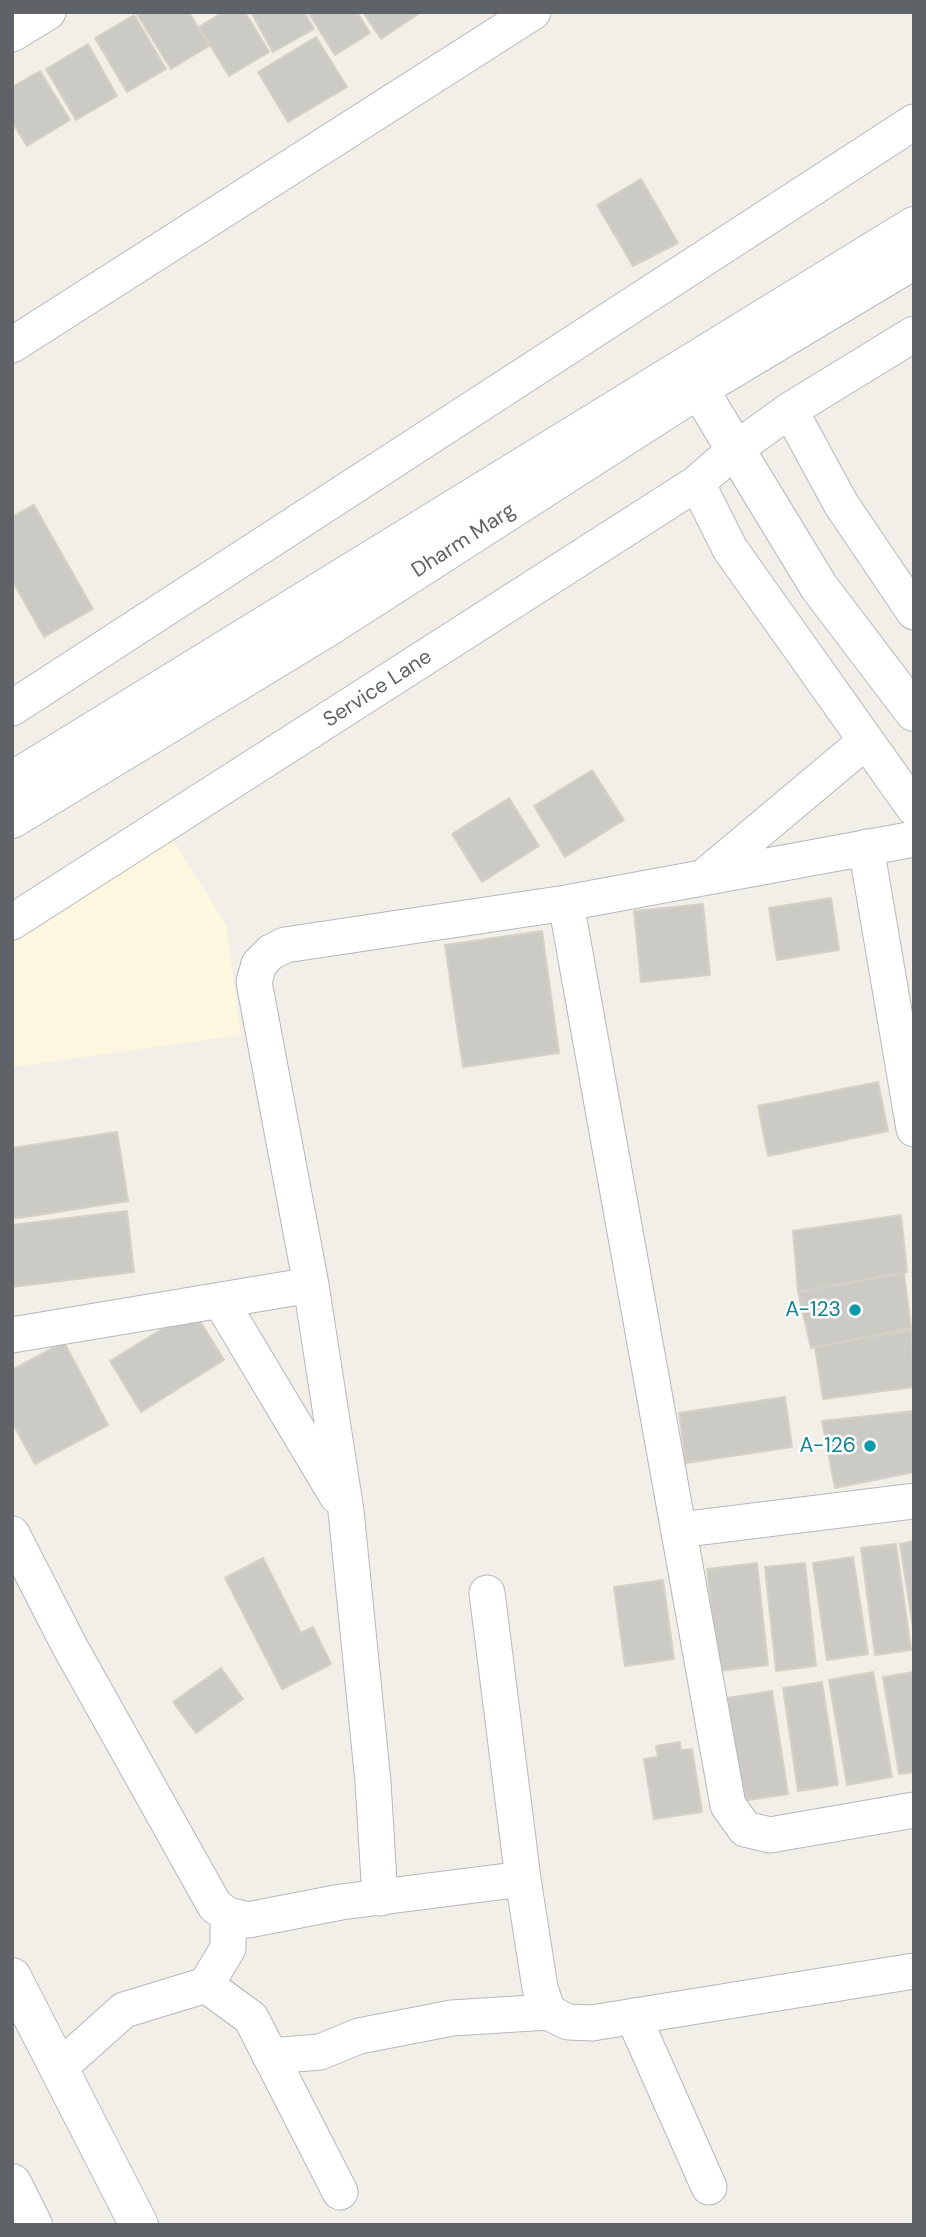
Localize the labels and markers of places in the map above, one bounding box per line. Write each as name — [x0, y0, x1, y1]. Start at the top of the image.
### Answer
place label: A-123 — [785, 1297, 841, 1323]
marker: A-123 — [847, 1302, 863, 1318]
place label: A-126 — [799, 1433, 856, 1459]
marker: A-126 — [862, 1438, 878, 1454]

